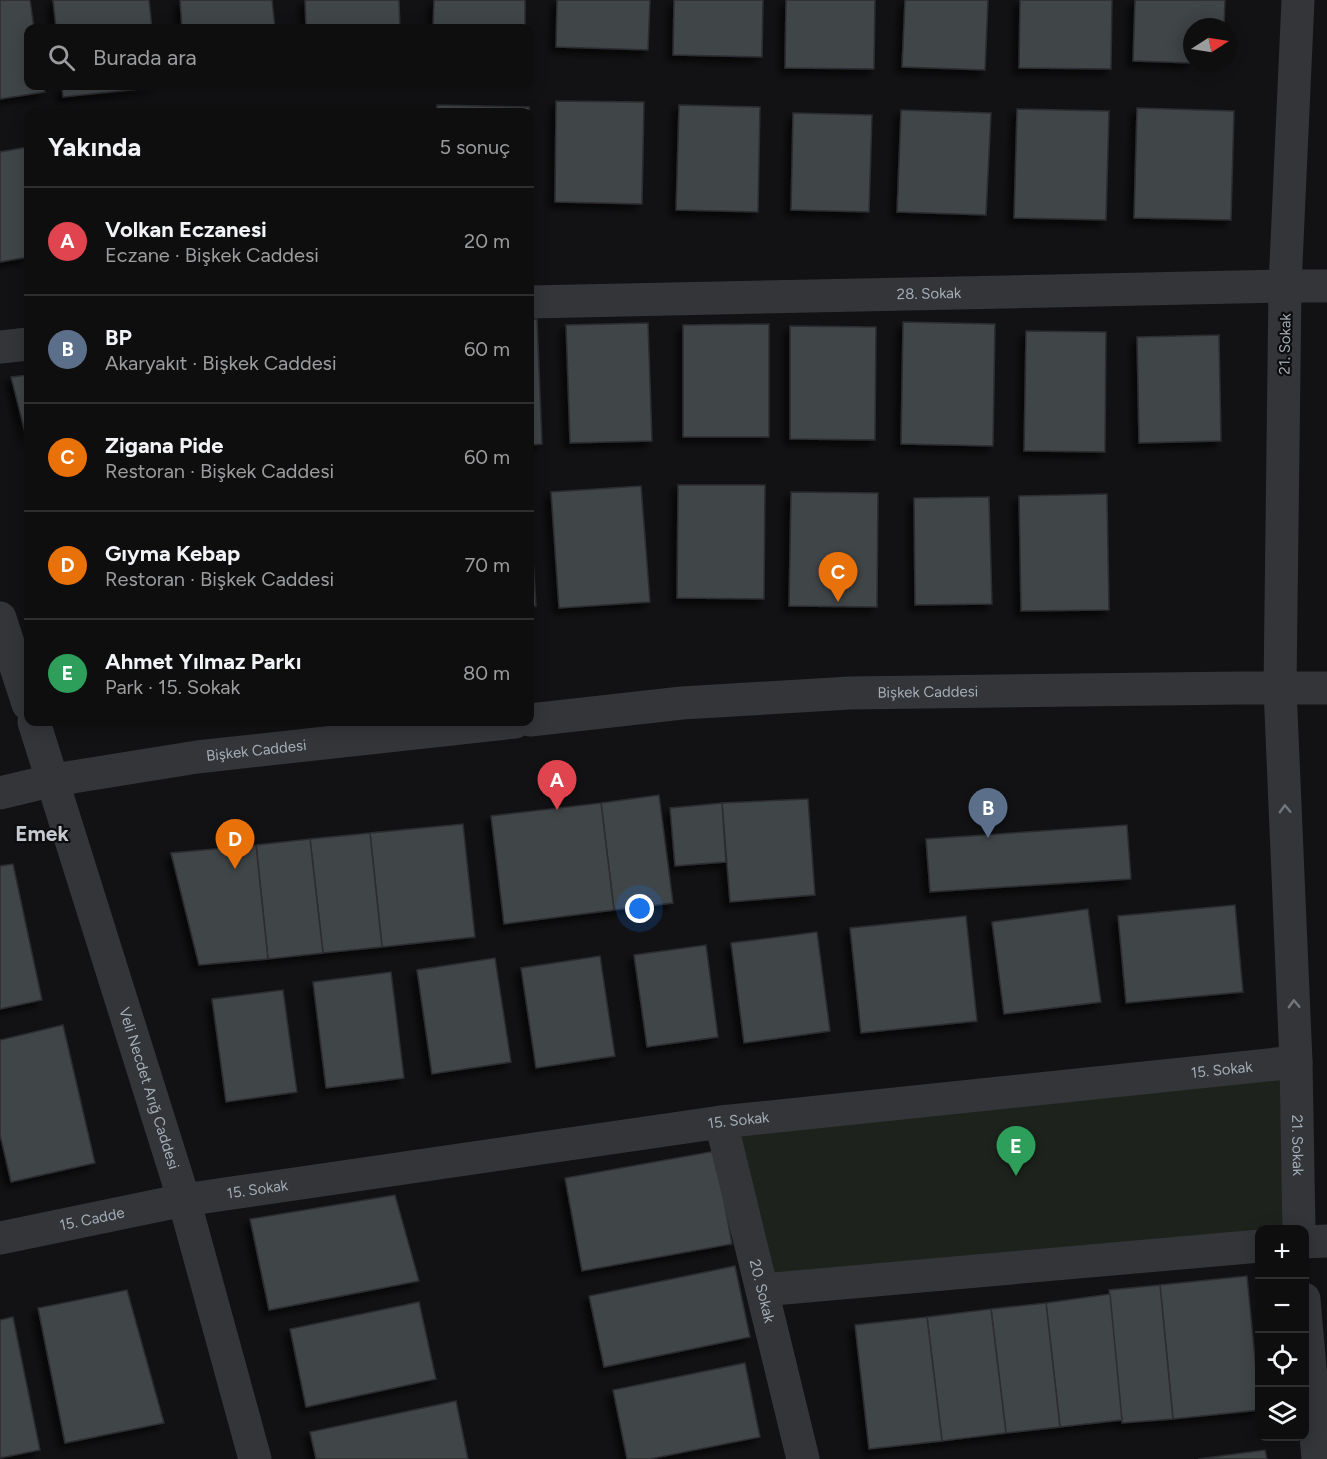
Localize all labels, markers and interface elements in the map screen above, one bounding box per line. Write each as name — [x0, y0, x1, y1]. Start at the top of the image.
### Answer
north arrow — [1183, 18, 1237, 72]
search box — [24, 24, 534, 90]
icon: search — [45, 41, 78, 74]
text: Burada ara — [93, 44, 197, 71]
text: Yakında — [48, 131, 141, 163]
text: 5 sonuç — [440, 135, 510, 159]
text: Volkan Eczanesi — [105, 216, 267, 243]
text: A — [60, 229, 75, 253]
text: 20 m — [464, 229, 510, 253]
text: Eczane · Bişkek Caddesi — [105, 243, 319, 267]
street label: 28. Sokak — [897, 284, 962, 303]
street label: 21. Sokak — [1275, 312, 1295, 375]
text: BP — [105, 324, 132, 351]
text: B — [61, 337, 74, 361]
text: 60 m — [464, 337, 510, 361]
text: Akaryakıt · Bişkek Caddesi — [105, 351, 337, 375]
text: Zigana Pide — [105, 432, 223, 459]
text: C — [60, 445, 75, 469]
text: 60 m — [464, 445, 510, 469]
text: Restoran · Bişkek Caddesi — [105, 459, 334, 483]
text: Gıyma Kebap — [105, 540, 240, 567]
pin: C — [818, 552, 858, 602]
text: D — [61, 553, 75, 577]
text: 70 m — [464, 553, 510, 577]
text: Restoran · Bişkek Caddesi — [105, 567, 334, 591]
text: Ahmet Yılmaz Parkı — [105, 648, 301, 675]
text: E — [62, 661, 73, 685]
text: 80 m — [463, 661, 510, 685]
text: Park · 15. Sokak — [105, 675, 240, 699]
street label: Bişkek Caddesi — [877, 682, 978, 702]
street label: Bişkek Caddesi — [205, 736, 307, 765]
pin: A — [538, 760, 576, 810]
pin: B — [968, 788, 1008, 838]
one-way arrow — [1279, 804, 1292, 813]
pin: D — [216, 820, 254, 869]
district label: Emek — [15, 821, 70, 846]
your location — [625, 894, 654, 923]
one-way arrow — [1287, 999, 1300, 1008]
street label: Veli Necdet Arığ Caddesi — [115, 1005, 183, 1172]
street label: 15. Sokak — [1190, 1058, 1254, 1082]
street label: 15. Sokak — [706, 1108, 771, 1133]
street label: 21. Sokak — [1288, 1114, 1307, 1177]
pin: E — [996, 1126, 1036, 1176]
street label: 15. Sokak — [226, 1176, 290, 1203]
street label: 15. Cadde — [58, 1204, 126, 1234]
map controls — [1255, 1225, 1309, 1441]
button: + — [1255, 1225, 1309, 1279]
street label: 20. Sokak — [746, 1257, 779, 1325]
button: − — [1255, 1279, 1309, 1333]
button: locate — [1255, 1333, 1309, 1387]
button: layers — [1255, 1387, 1309, 1441]

